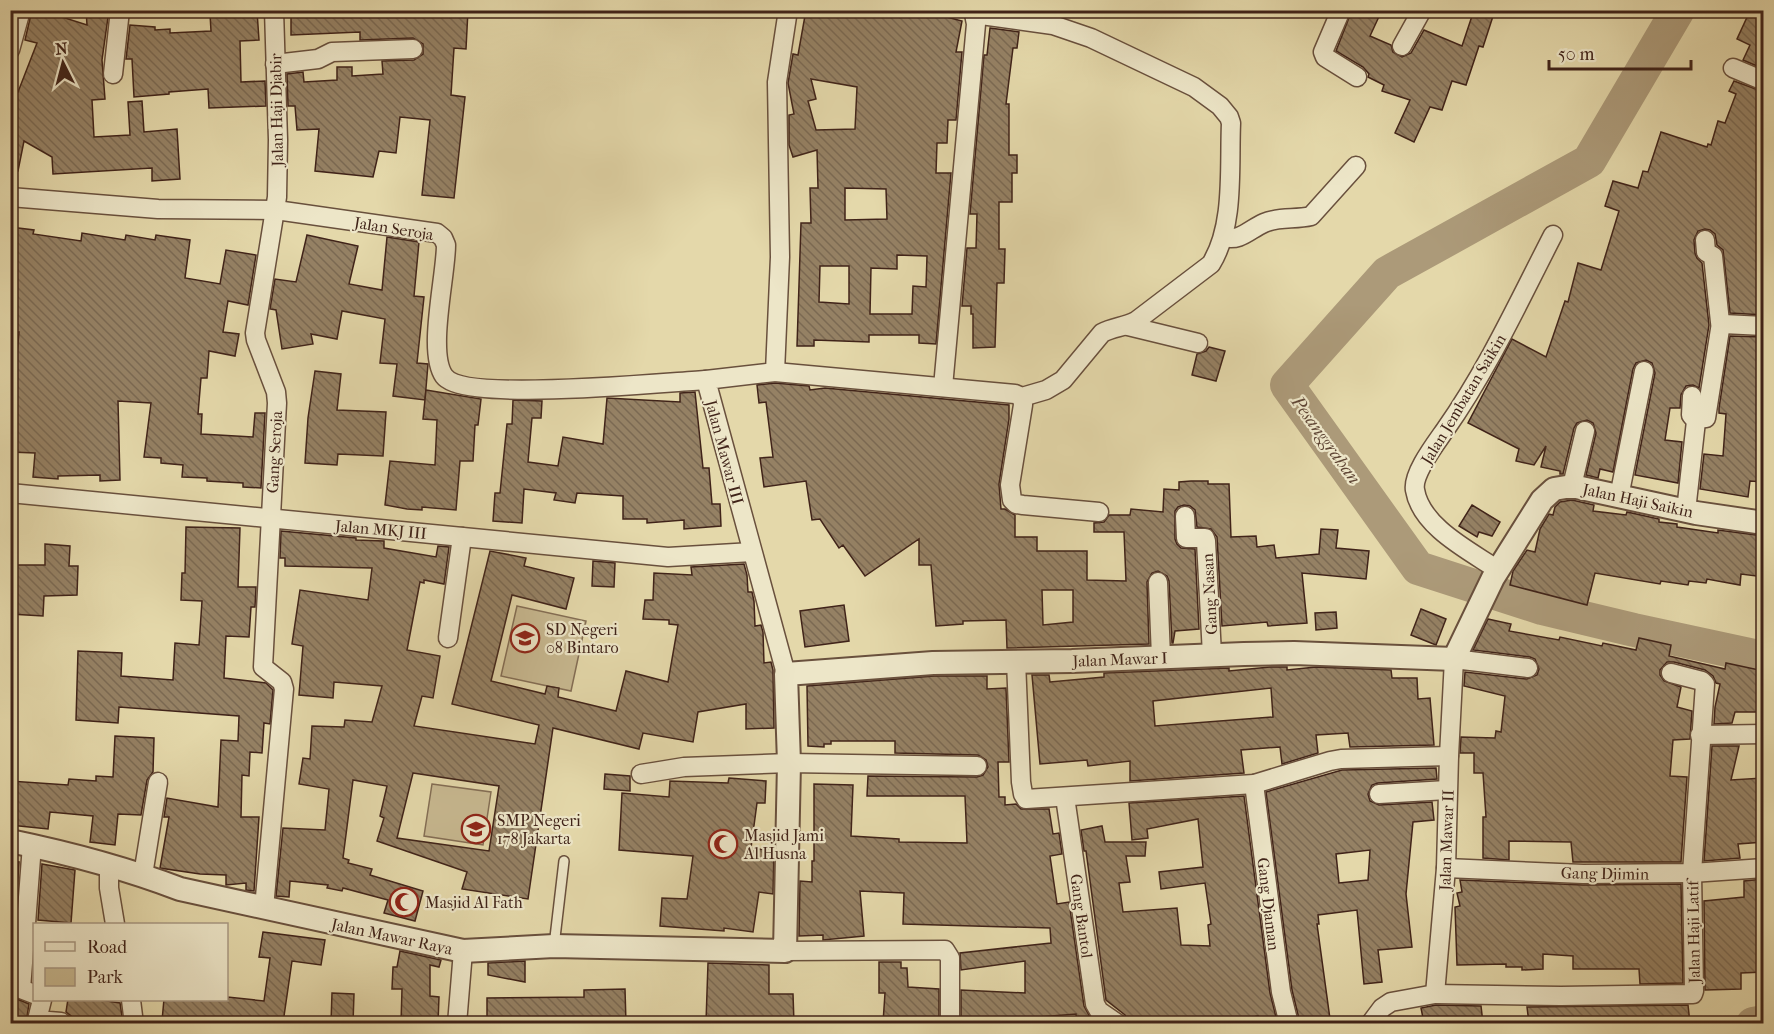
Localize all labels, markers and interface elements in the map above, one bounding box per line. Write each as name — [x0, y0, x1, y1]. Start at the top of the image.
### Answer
north arrow — [33, 33, 93, 93]
scale bar — [1549, 33, 1692, 71]
text: N — [54, 38, 69, 59]
text: 50 m — [1558, 44, 1595, 65]
street label: Jalan Haji Djabir — [266, 53, 287, 169]
street label: Jalan Seroja — [351, 213, 436, 244]
street label: Jalan Jembatan Saikin — [1416, 330, 1510, 470]
water label: Pesanggrahan — [1286, 391, 1365, 488]
street label: Jalan Mawar III — [701, 396, 748, 506]
street label: Gang Seroja — [263, 410, 286, 494]
street label: Jalan Haji Saikin — [1579, 479, 1696, 522]
street label: Jalan MKJ III — [332, 516, 427, 543]
street label: Gang Nasan — [1198, 552, 1221, 635]
place label: SD Negeri 08 Bintaro — [546, 620, 619, 657]
school or university icon: SD Negeri 08 Bintaro — [509, 622, 541, 654]
street label: Jalan Mawar I — [1070, 648, 1168, 671]
street label: Jalan Mawar II — [1435, 789, 1458, 893]
place label: SMP Negeri 178 Jakarta — [497, 811, 581, 848]
school or university icon: SMP Negeri 178 Jakarta — [460, 813, 492, 845]
place label: Masjid Jami Al Husna — [743, 826, 824, 863]
mosque icon: Masjid Jami Al Husna — [707, 828, 739, 860]
street label: Gang Djaman — [1253, 856, 1284, 952]
street label: Gang Djimin — [1561, 863, 1650, 884]
street label: Gang Bantol — [1066, 873, 1097, 960]
street label: Jalan Haji Latif — [1683, 877, 1704, 986]
mosque icon: Masjid Al Fath — [388, 886, 420, 918]
place label: Masjid Al Fath — [425, 893, 523, 912]
street label: Jalan Mawar Raya — [328, 914, 455, 959]
legend — [33, 923, 228, 1001]
text: Road — [87, 937, 127, 958]
text: Park — [87, 967, 124, 988]

